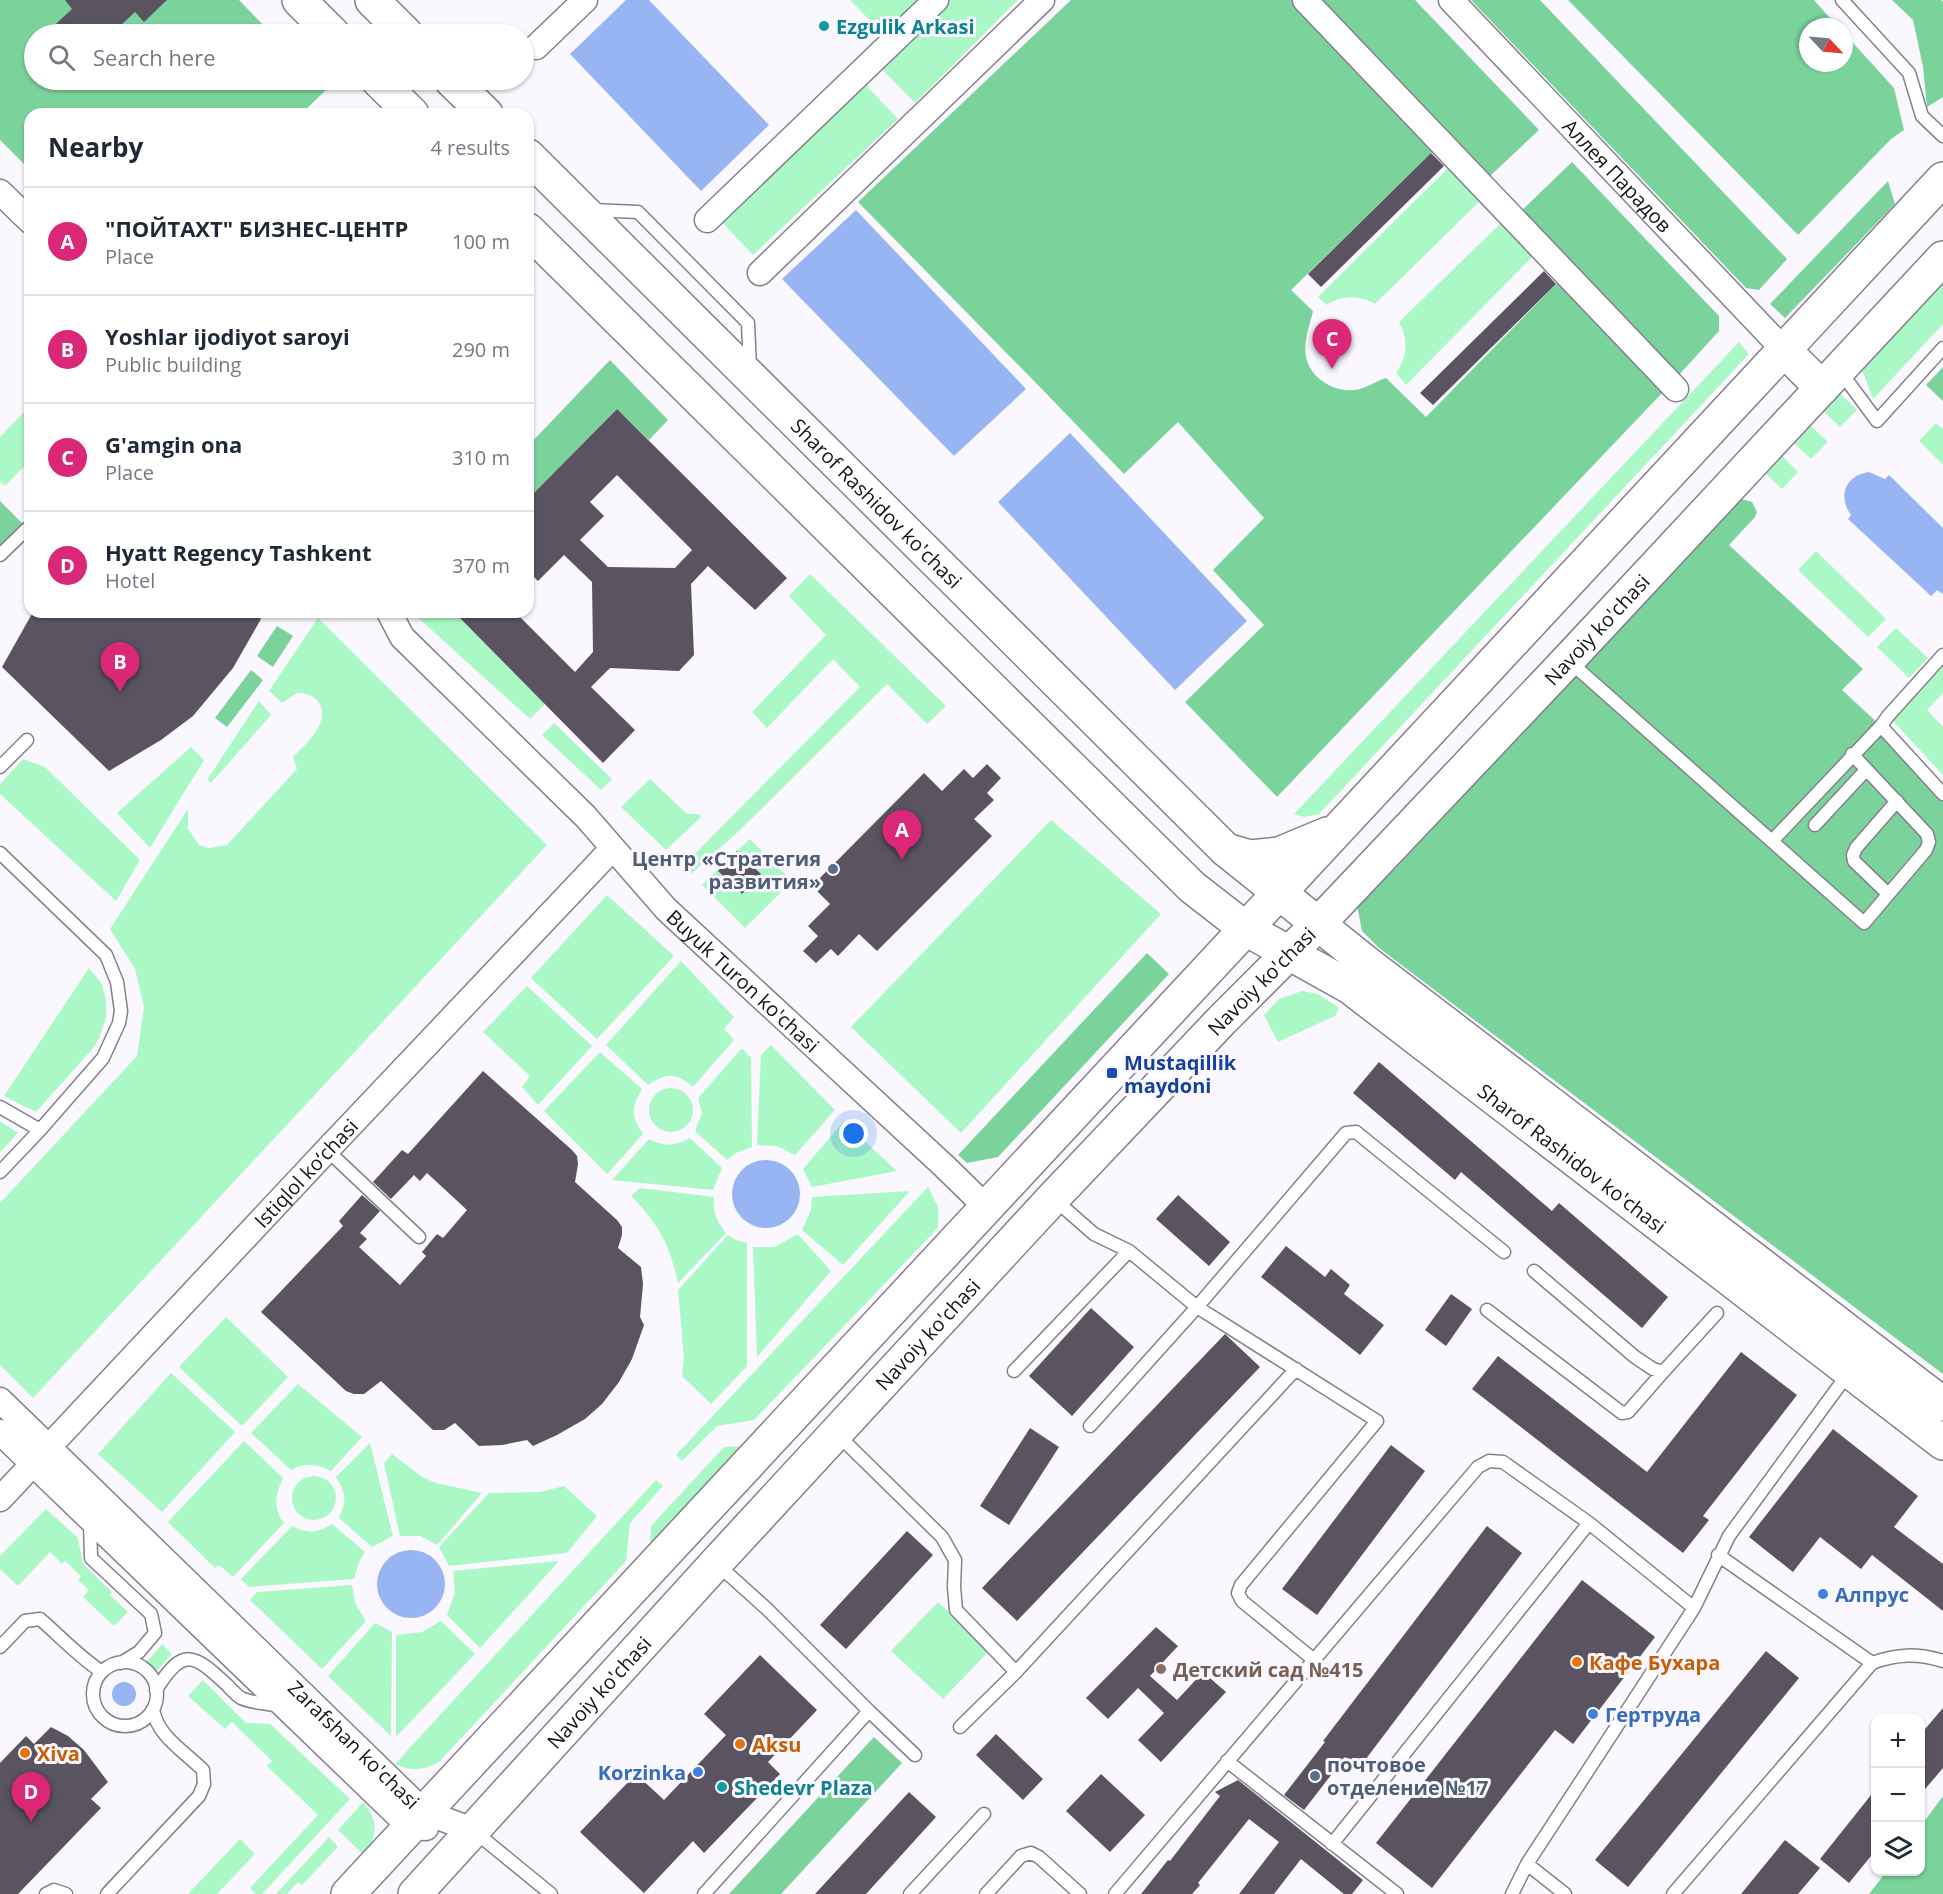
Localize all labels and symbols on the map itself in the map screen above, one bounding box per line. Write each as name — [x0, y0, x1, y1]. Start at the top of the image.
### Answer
place label: Ezgulik Arkasi — [836, 13, 975, 40]
north arrow — [1799, 18, 1853, 72]
marker: Ezgulik Arkasi — [817, 19, 831, 33]
street label: Аллея Парадов — [1557, 113, 1678, 238]
pin: C — [1312, 320, 1352, 369]
street label: Sharof Rashidov ko'chasi — [786, 412, 968, 594]
street label: Navoiy ko'chasi — [1538, 568, 1655, 691]
pin: B — [100, 642, 140, 692]
pin: A — [882, 810, 922, 860]
place label: Центр «Стратегия развития» — [632, 845, 821, 895]
marker: Центр «Стратегия развития» — [826, 862, 840, 876]
street label: Buyuk Turon ko'chasi — [661, 903, 826, 1058]
street label: Navoiy ko'chasi — [1201, 921, 1321, 1041]
place label: Mustaqillik maydoni — [1124, 1049, 1237, 1099]
marker: Mustaqillik maydoni — [1105, 1066, 1119, 1080]
street label: Sharof Rashidov ko'chasi — [1473, 1077, 1672, 1239]
street label: Istiqlol ko‘chasi — [248, 1112, 364, 1233]
your location — [839, 1119, 868, 1148]
street label: Navoiy ko'chasi — [869, 1272, 986, 1396]
place label: Алпрус — [1835, 1581, 1909, 1608]
marker: Алпрус — [1816, 1587, 1830, 1601]
street label: Navoiy ko'chasi — [541, 1630, 657, 1754]
place label: Кафе Бухара — [1589, 1649, 1720, 1676]
marker: Кафе Бухара — [1570, 1655, 1584, 1669]
place label: Детский сад №415 — [1173, 1656, 1364, 1683]
marker: Детский сад №415 — [1154, 1662, 1168, 1676]
street label: Zarafshan ko'chasi — [283, 1674, 426, 1814]
place label: Гертруда — [1605, 1701, 1701, 1728]
marker: Гертруда — [1586, 1707, 1600, 1721]
place label: Aksu — [752, 1731, 801, 1758]
marker: Aksu — [733, 1737, 747, 1751]
place label: Xiva — [37, 1740, 80, 1767]
marker: Xiva — [18, 1746, 32, 1760]
place label: почтовое отделение №17 — [1327, 1751, 1488, 1801]
place label: Korzinka — [598, 1759, 686, 1786]
marker: Korzinka — [691, 1765, 705, 1779]
marker: почтовое отделение №17 — [1308, 1769, 1322, 1783]
pin: D — [12, 1772, 51, 1822]
place label: Shedevr Plaza — [734, 1774, 873, 1801]
marker: Shedevr Plaza — [715, 1780, 729, 1794]

